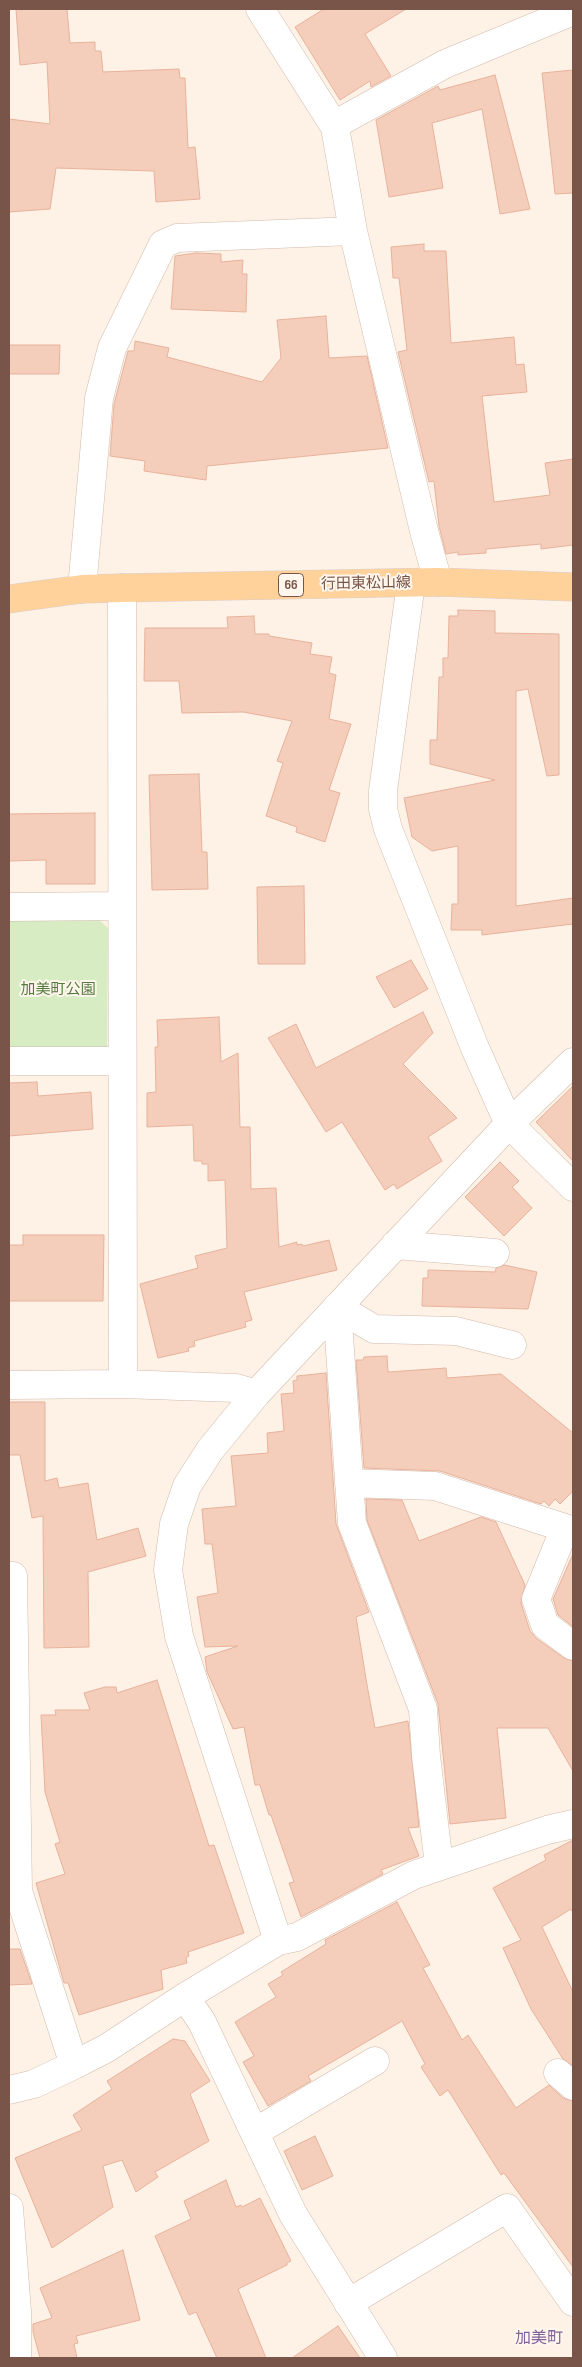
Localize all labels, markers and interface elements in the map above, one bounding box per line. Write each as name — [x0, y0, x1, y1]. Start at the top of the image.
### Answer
road number: 66 — [278, 574, 304, 596]
street label: 行田東松山線 — [321, 574, 411, 594]
park label: 加美町公園 — [21, 981, 95, 999]
district label: 加美町 — [515, 2329, 563, 2349]

